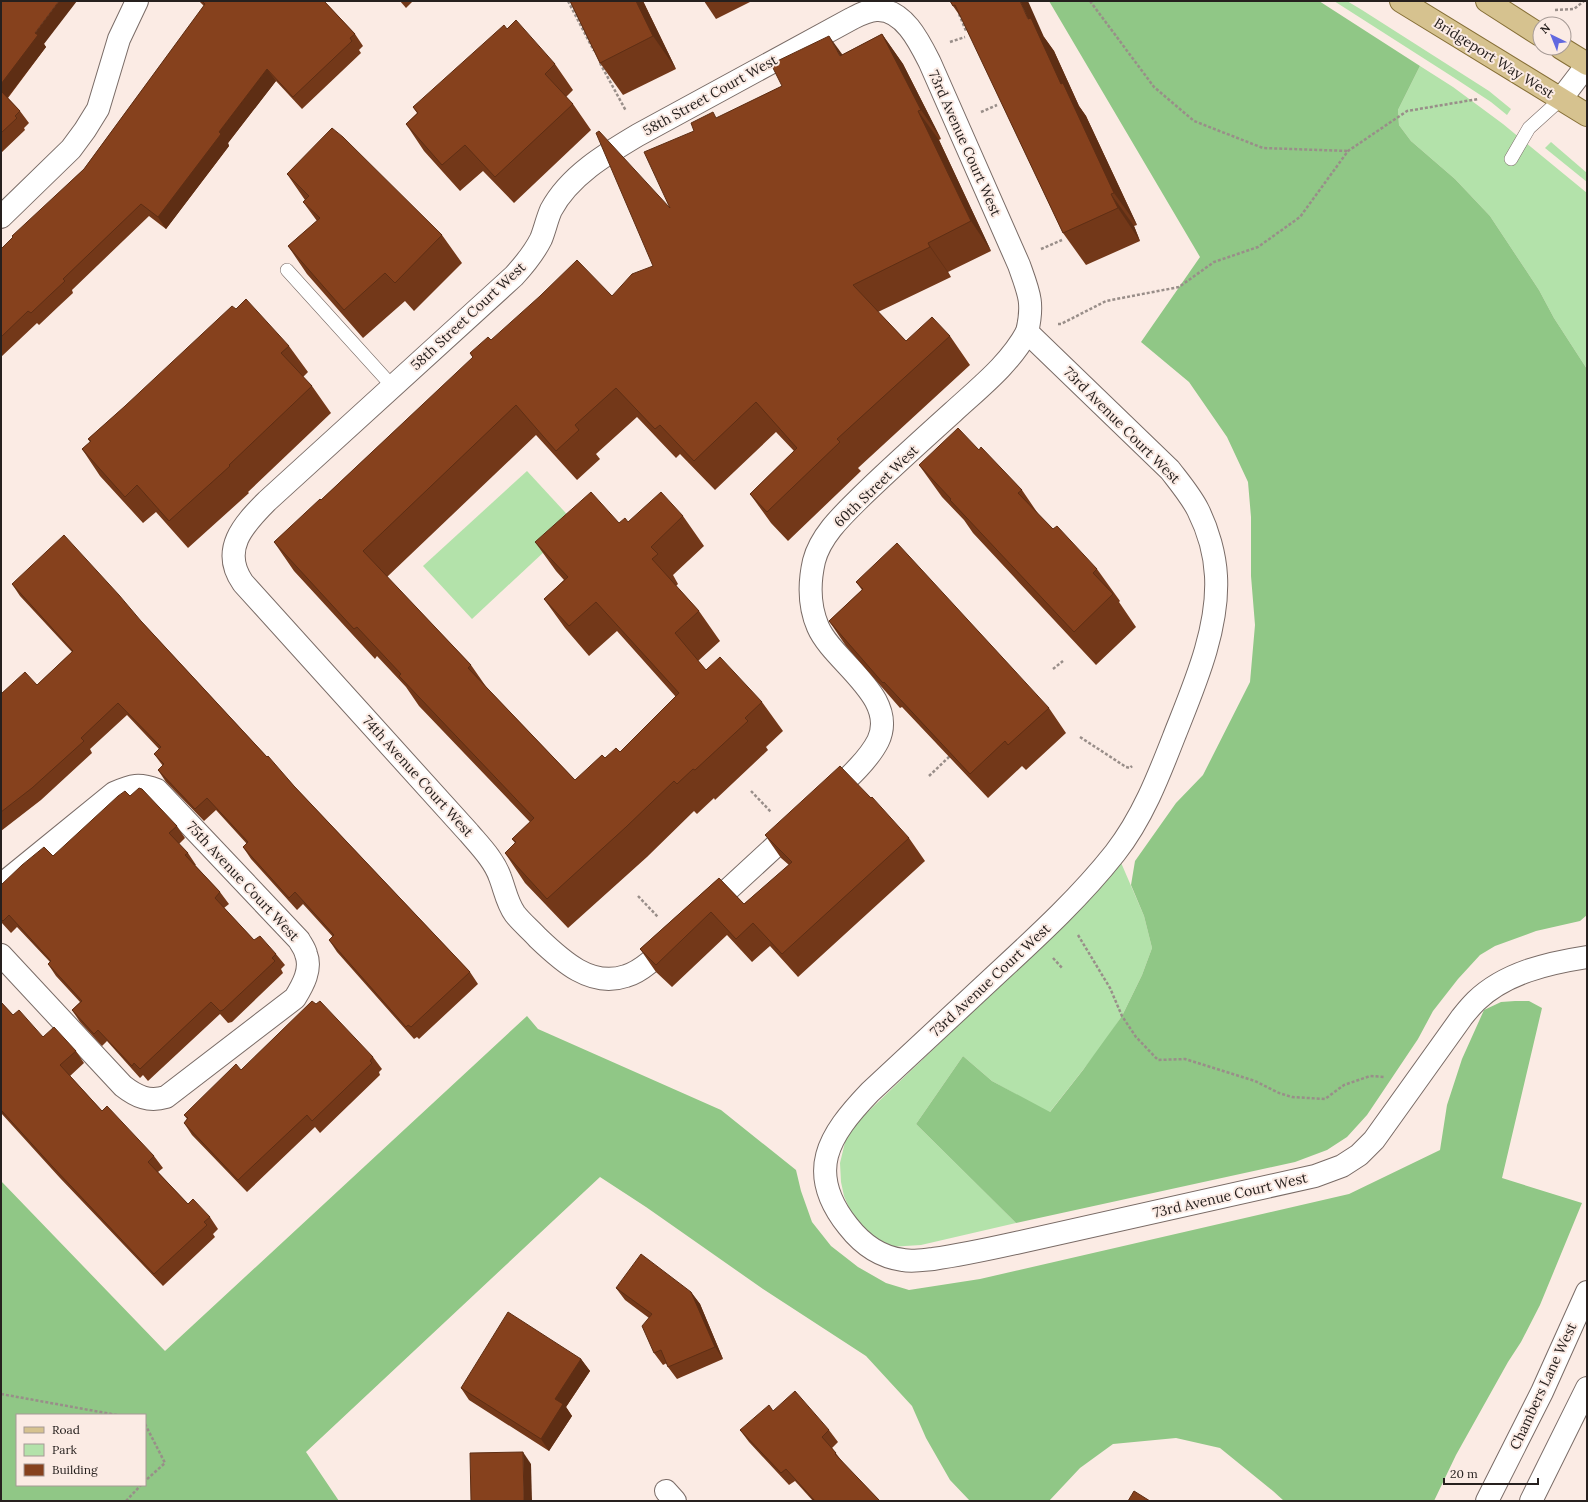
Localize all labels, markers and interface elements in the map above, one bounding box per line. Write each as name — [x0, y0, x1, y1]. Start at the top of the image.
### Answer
street label: Bridgeport Way West — [1431, 14, 1558, 103]
north arrow — [1532, 16, 1572, 56]
text: N — [1537, 20, 1553, 37]
street label: 58th Street Court West — [640, 50, 781, 139]
street label: 73rd Avenue Court West — [925, 67, 1006, 219]
street label: 58th Street Court West — [407, 258, 530, 374]
street label: 73rd Avenue Court West — [1060, 363, 1185, 488]
street label: 60th Street West — [830, 441, 922, 531]
street label: 74th Avenue Court West — [359, 712, 478, 841]
street label: 75th Avenue Court West — [183, 817, 304, 945]
street label: 73rd Avenue Court West — [926, 919, 1054, 1040]
street label: 73rd Avenue Court West — [1151, 1168, 1310, 1222]
street label: Chambers Lane West — [1506, 1319, 1581, 1452]
legend — [16, 1414, 146, 1486]
text: Road — [52, 1422, 80, 1437]
text: Park — [52, 1442, 78, 1457]
scale bar — [1444, 1460, 1538, 1486]
text: Building — [52, 1462, 98, 1477]
text: 20 m — [1450, 1466, 1478, 1481]

